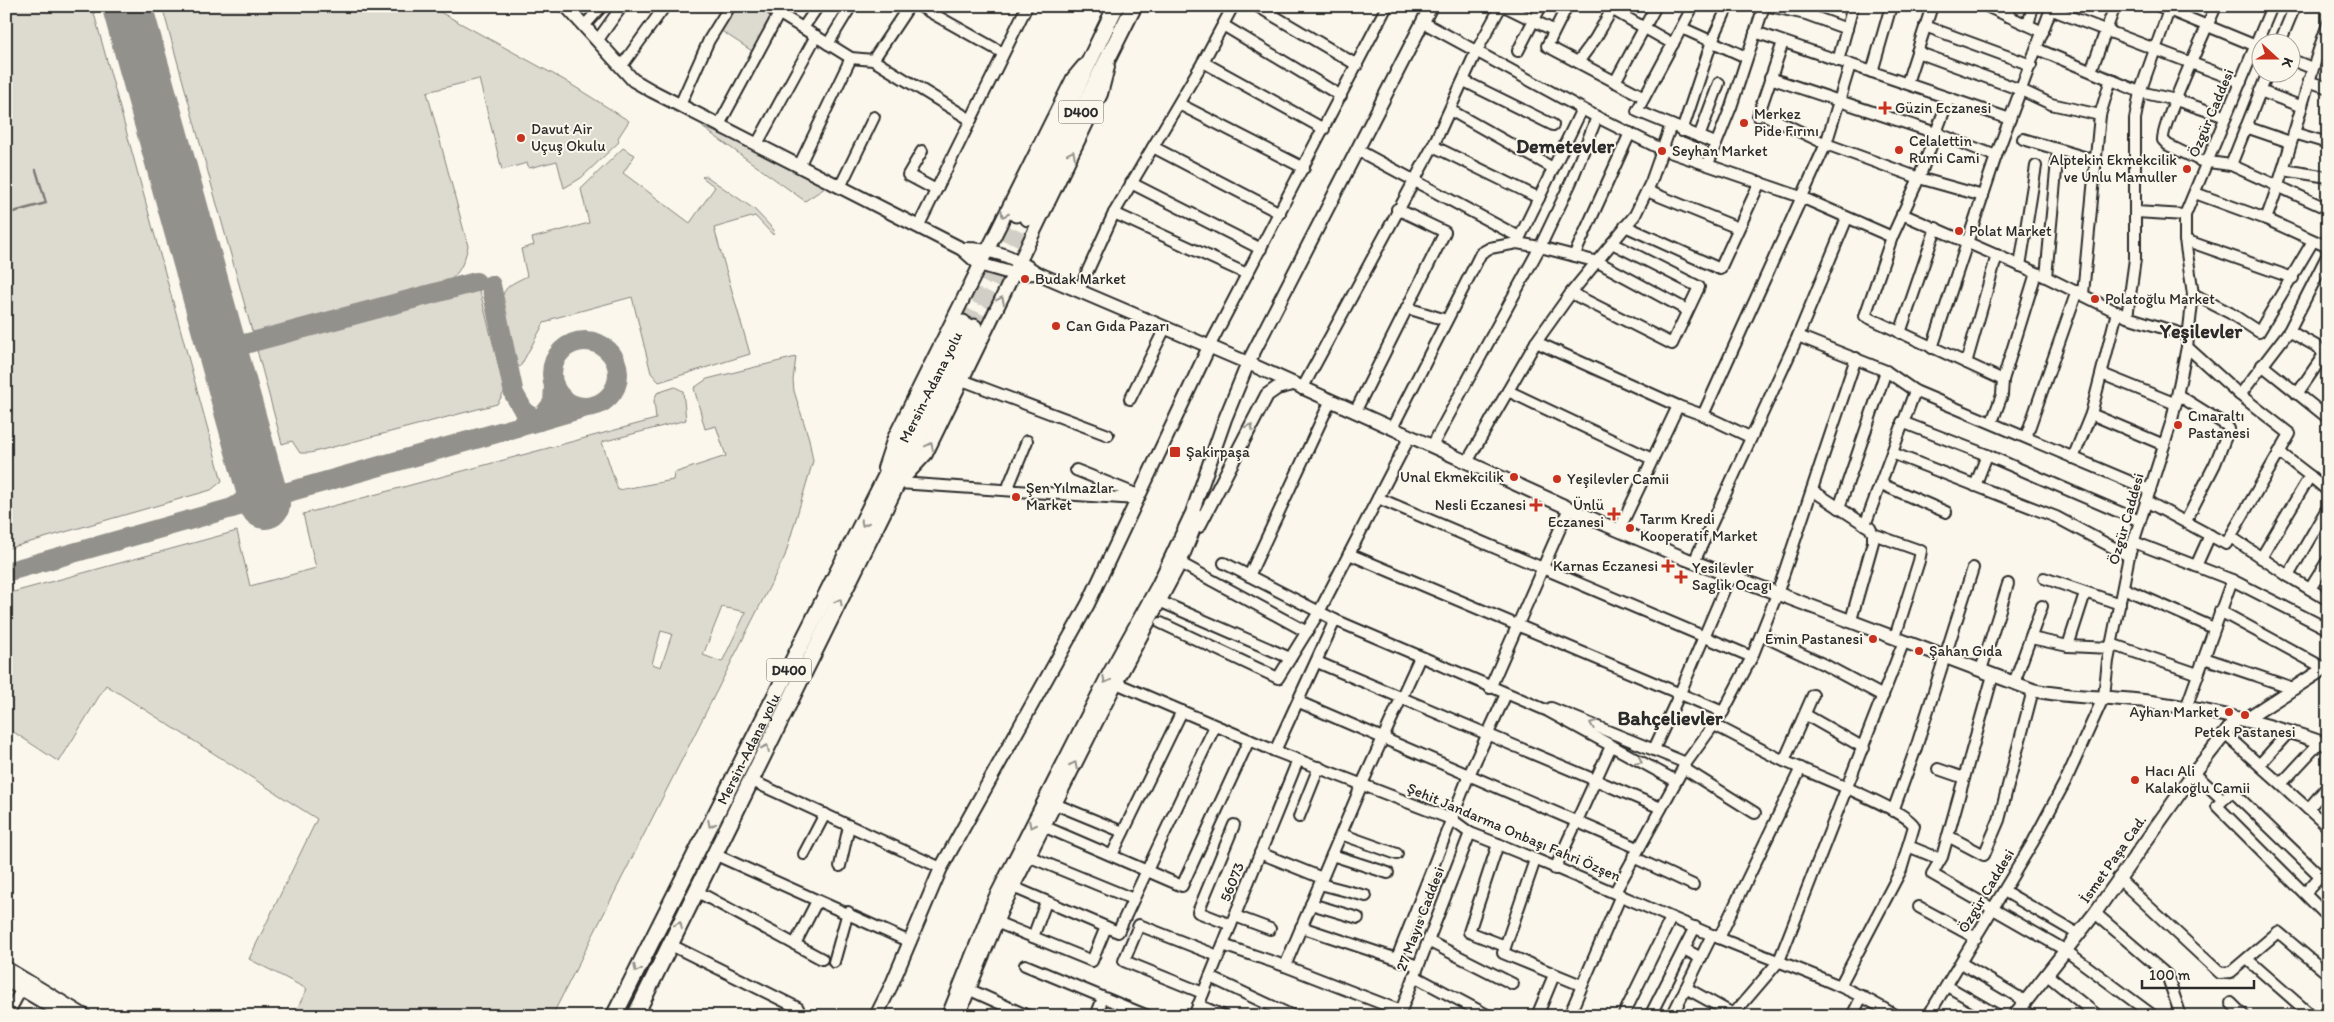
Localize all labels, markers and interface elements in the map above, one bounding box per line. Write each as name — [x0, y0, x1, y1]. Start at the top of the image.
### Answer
north arrow — [2252, 32, 2302, 82]
text: K — [2278, 55, 2297, 71]
street label: Özgür Caddesi — [2184, 66, 2238, 160]
place label: Güzin Eczanesi — [1895, 99, 1991, 117]
road number: D400 — [1058, 100, 1104, 124]
marker: Güzin Eczanesi — [1879, 102, 1891, 114]
place label: Merkez Pide Fırını — [1754, 105, 1819, 140]
marker: Merkez Pide Fırını — [1738, 117, 1750, 129]
place label: Davut Air Uçuş Okulu — [531, 120, 606, 155]
marker: Davut Air Uçuş Okulu — [515, 132, 527, 144]
place label: Celalettin Rumi Cami — [1909, 132, 1980, 167]
district label: Demetevler — [1516, 134, 1615, 158]
place label: Seyhan Market — [1672, 142, 1768, 160]
marker: Celalettin Rumi Cami — [1893, 144, 1905, 156]
marker: Seyhan Market — [1656, 145, 1668, 157]
one-way arrow — [1066, 150, 1076, 159]
place label: Alptekin Ekmekcilik ve Unlu Mamuller — [2050, 151, 2177, 186]
marker: Alptekin Ekmekcilik ve Unlu Mamuller — [2181, 163, 2193, 175]
one-way arrow — [1000, 209, 1010, 218]
place label: Polat Market — [1969, 222, 2052, 240]
marker: Polat Market — [1953, 225, 1965, 237]
place label: Budak Market — [1035, 270, 1126, 288]
marker: Budak Market — [1019, 273, 1031, 285]
place label: Polatoğlu Market — [2105, 290, 2215, 308]
marker: Polatoğlu Market — [2089, 293, 2101, 305]
one-way arrow — [995, 296, 1005, 305]
place label: Can Gıda Pazarı — [1066, 317, 1169, 335]
district label: Yeşilevler — [2159, 319, 2243, 344]
marker: Can Gıda Pazarı — [1050, 320, 1062, 332]
street label: Mersin-Adana yolu — [895, 328, 966, 446]
place label: Cınaraltı Pastanesi — [2188, 407, 2250, 442]
marker: Cınaraltı Pastanesi — [2172, 419, 2184, 431]
one-way arrow — [1244, 424, 1254, 433]
one-way arrow — [924, 442, 934, 451]
place label: Şakirpaşa — [1186, 443, 1250, 461]
marker: Şakirpaşa — [1168, 445, 1182, 459]
place label: Unal Ekmekcilik — [1400, 468, 1504, 486]
place label: Yeşilevler Camii — [1567, 470, 1669, 488]
marker: Unal Ekmekcilik — [1508, 471, 1520, 483]
street label: Özgür Caddesi — [2104, 471, 2148, 567]
marker: Yeşilevler Camii — [1551, 473, 1563, 485]
place label: Şen Yılmazlar Market — [1026, 479, 1114, 514]
marker: Şen Yılmazlar Market — [1010, 491, 1022, 503]
place label: Nesli Eczanesi — [1435, 496, 1526, 514]
place label: Ünlü Eczanesi — [1548, 496, 1604, 531]
marker: Nesli Eczanesi — [1530, 499, 1542, 511]
marker: Ünlü Eczanesi — [1608, 508, 1620, 520]
place label: Tarım Kredi Kooperatif Market — [1640, 510, 1758, 545]
one-way arrow — [859, 518, 870, 527]
marker: Tarım Kredi Kooperatif Market — [1624, 522, 1636, 534]
place label: Karnas Eczanesi — [1553, 557, 1658, 575]
place label: Yesilevler Saglık Ocagı — [1692, 559, 1772, 594]
marker: Karnas Eczanesi — [1662, 560, 1674, 572]
marker: Yesilevler Saglık Ocagı — [1674, 570, 1688, 584]
one-way arrow — [833, 598, 843, 607]
place label: Emin Pastanesi — [1765, 630, 1863, 648]
marker: Emin Pastanesi — [1867, 633, 1879, 645]
place label: Şahan Gıda — [1929, 642, 2003, 660]
marker: Şahan Gıda — [1913, 645, 1925, 657]
road number: D400 — [766, 658, 812, 682]
one-way arrow — [1102, 675, 1112, 684]
street label: Mersin-Adana yolu — [713, 690, 784, 808]
place label: Ayhan Market — [2130, 703, 2219, 721]
district label: Bahçelievler — [1617, 706, 1723, 731]
marker: Ayhan Market — [2223, 706, 2235, 718]
marker: Petek Pastanesi — [2239, 709, 2251, 721]
one-way arrow — [1589, 720, 1598, 730]
place label: Petek Pastanesi — [2194, 723, 2296, 741]
one-way arrow — [760, 744, 770, 753]
one-way arrow — [1634, 755, 1643, 765]
one-way arrow — [1068, 762, 1078, 771]
place label: Hacı Ali Kalakoğlu Camii — [2145, 762, 2250, 797]
marker: Hacı Ali Kalakoğlu Camii — [2129, 774, 2141, 786]
street label: Şehit Jandarma Onbaşı Fahri Özşen — [1404, 779, 1624, 885]
street label: İsmet Paşa Cad. — [2076, 811, 2150, 907]
one-way arrow — [707, 819, 717, 828]
one-way arrow — [1028, 819, 1038, 828]
street label: Özgür Caddesi — [1954, 846, 2018, 936]
street label: 56073 — [1216, 860, 1248, 904]
street label: 27 Mayıs Caddesi — [1392, 864, 1448, 974]
one-way arrow — [673, 921, 683, 930]
scale bar — [2142, 957, 2254, 989]
one-way arrow — [633, 964, 644, 973]
text: 100 m — [2149, 966, 2191, 984]

